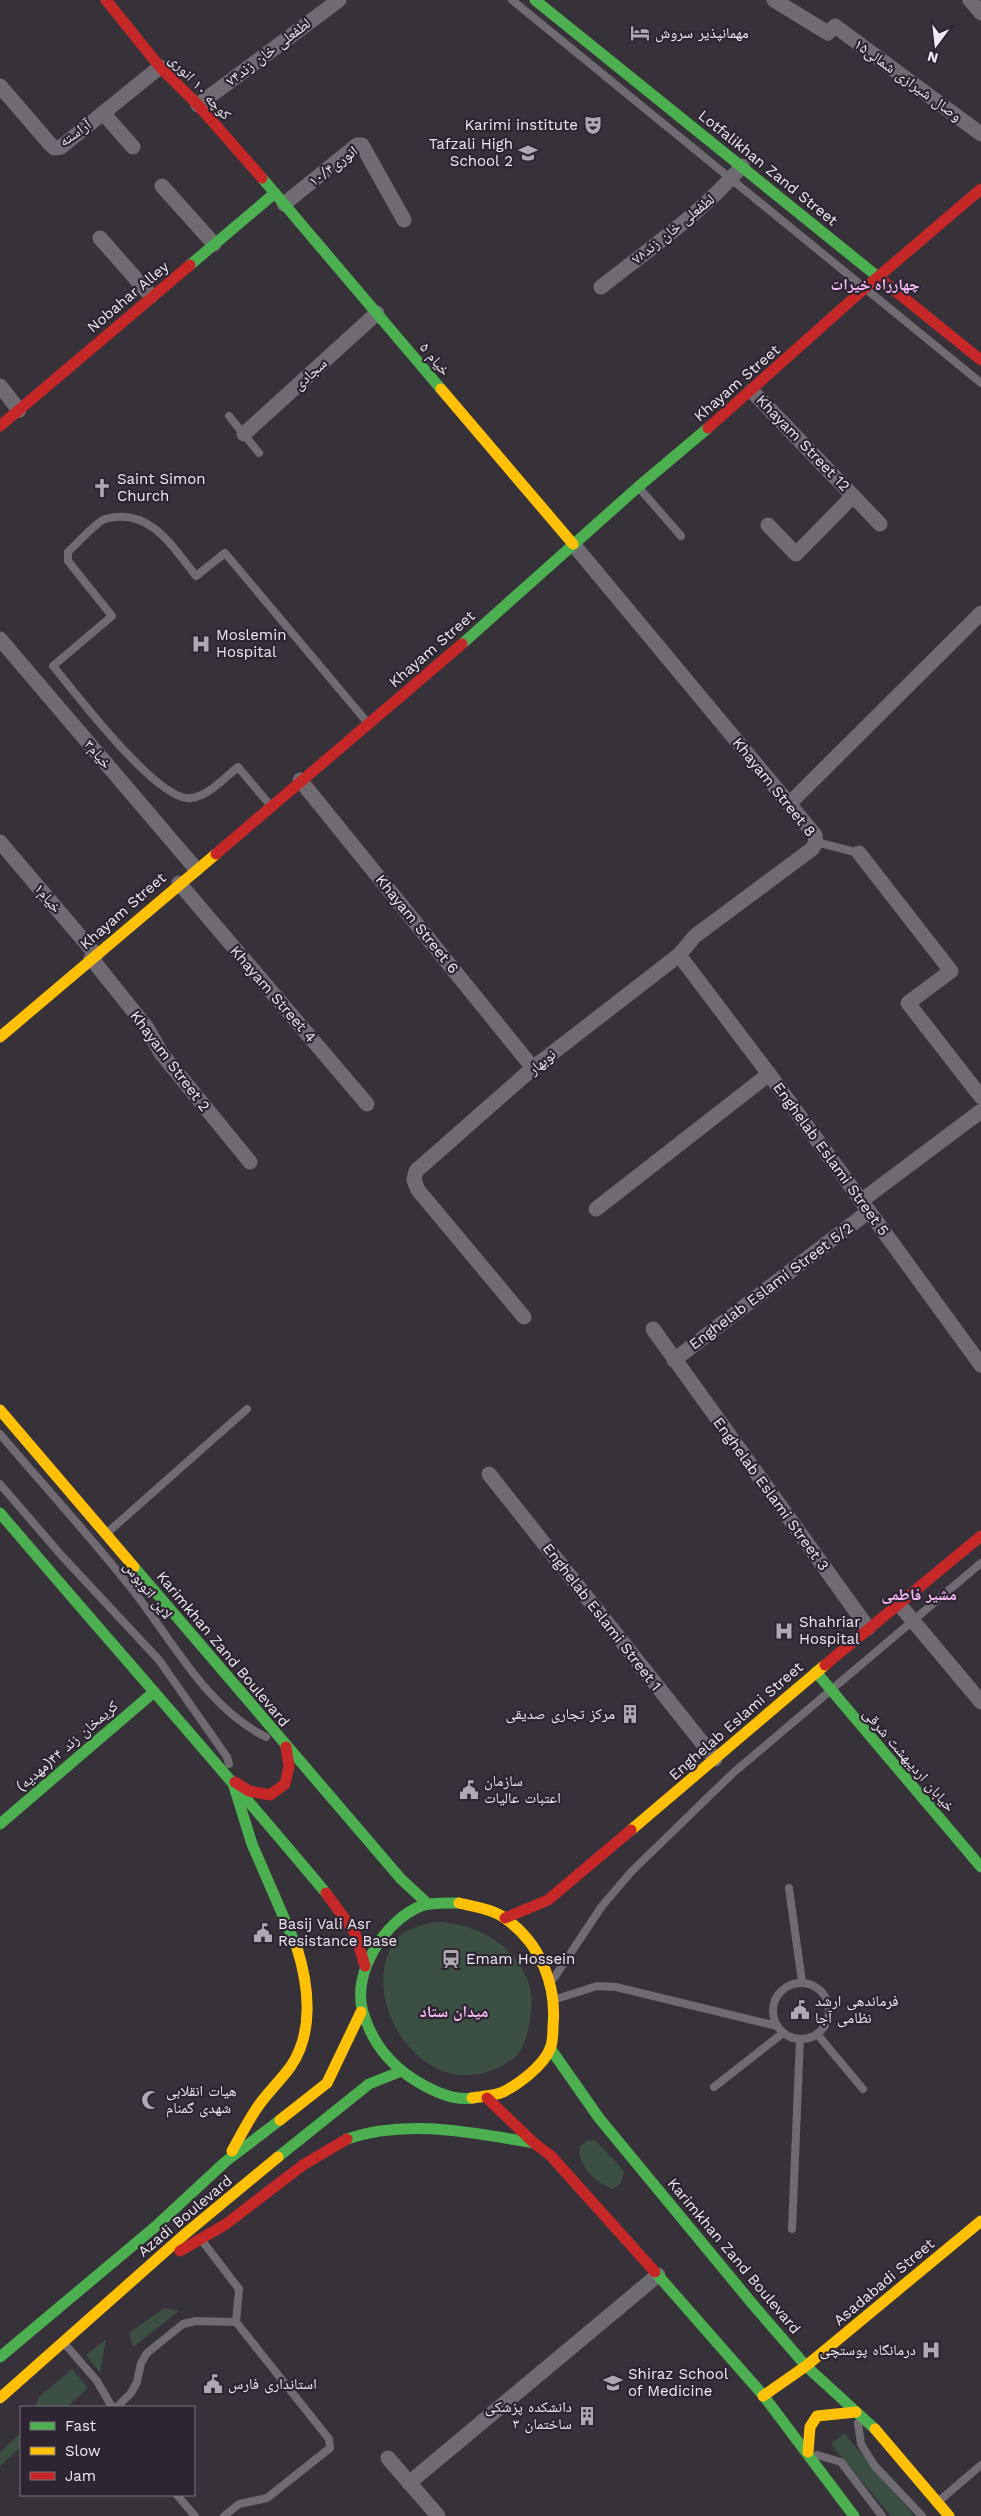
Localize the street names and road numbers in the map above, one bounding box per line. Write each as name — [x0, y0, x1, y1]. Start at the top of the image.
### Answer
street label: لطفعلی خان زند۷۴ — [222, 14, 315, 91]
street label: وصال شیرازی شمالی۱۵ — [850, 35, 965, 126]
street label: کوچه ۱۰ انوری — [164, 50, 235, 124]
street label: Lotfalikhan Zand Street — [695, 106, 842, 230]
street label: آراسته — [56, 115, 95, 150]
street label: انوری۱۰/۴ — [305, 142, 362, 191]
street label: لطفعلی خان زند۷۸ — [628, 190, 719, 269]
street label: Nobahar Alley — [84, 257, 173, 336]
street label: ۵ خیام — [415, 339, 454, 380]
street label: Khayam Street — [690, 340, 784, 425]
street label: سجادی — [289, 354, 331, 395]
street label: Khayam Street 12 — [752, 391, 854, 495]
street label: Khayam Street — [385, 606, 479, 691]
street label: Khayam Street 8 — [729, 734, 819, 840]
street label: خیام۳ — [80, 736, 116, 773]
street label: Khayam Street — [76, 868, 170, 953]
street label: Khayam Street 6 — [372, 871, 462, 977]
street label: ۱خیام — [30, 880, 66, 917]
street label: Khayam Street 4 — [226, 942, 320, 1046]
street label: Khayam Street 2 — [126, 1007, 214, 1115]
street label: نوبهار — [524, 1045, 560, 1079]
street label: Enghelab Eslami Street 5 — [769, 1079, 893, 1239]
street label: Enghelab Eslami Street 5/2 — [685, 1218, 857, 1354]
street label: Enghelab Eslami Street 3 — [709, 1414, 833, 1574]
street label: Enghelab Eslami Street 1 — [539, 1540, 665, 1694]
street label: لاین اتوبوس — [119, 1557, 176, 1623]
street label: Karimkhan Zand Boulevard — [153, 1568, 293, 1730]
street label: Enghelab Eslami Street — [665, 1657, 807, 1784]
street label: کریمخان زند ۴۴(مهدیه) — [12, 1697, 122, 1796]
street label: خیابان اردیبهشت شرقی — [858, 1705, 959, 1816]
street label: Azadi Boulevard — [134, 2171, 236, 2261]
street label: Karimkhan Zand Boulevard — [664, 2175, 804, 2337]
street label: Asadabadi Street — [830, 2234, 938, 2329]

